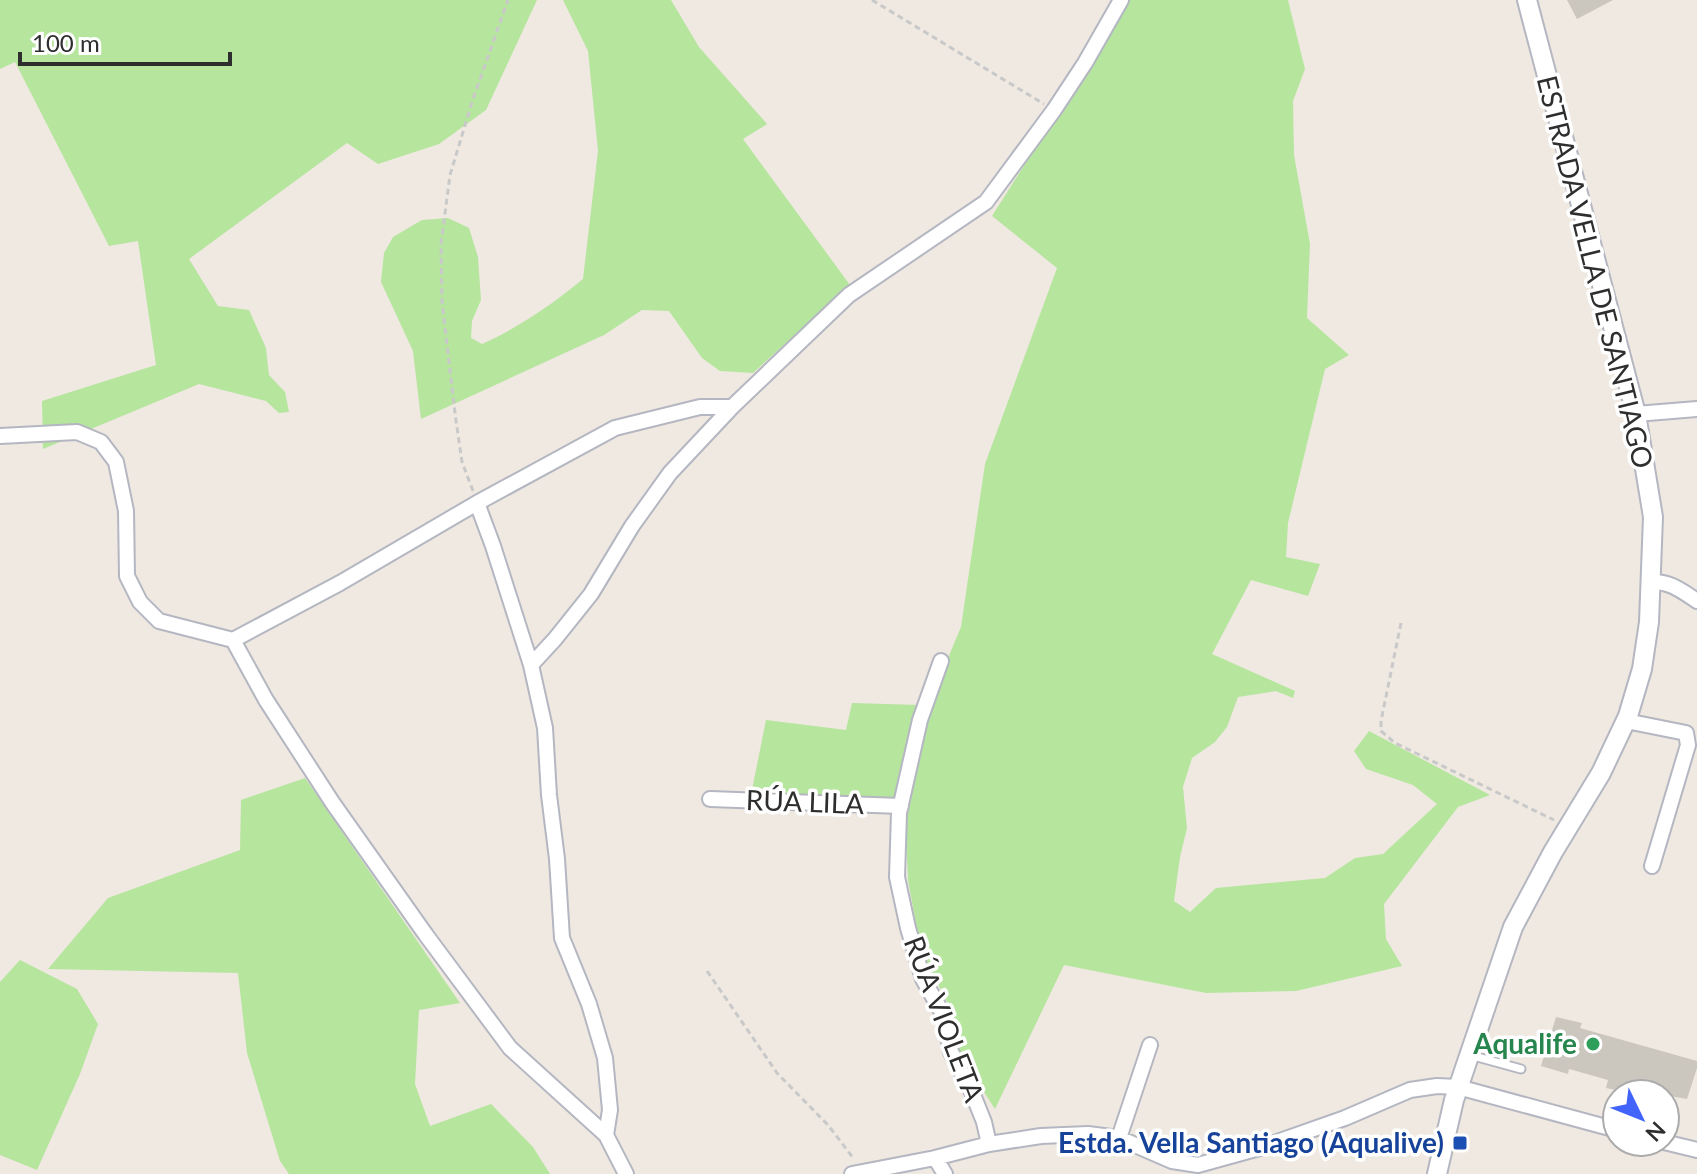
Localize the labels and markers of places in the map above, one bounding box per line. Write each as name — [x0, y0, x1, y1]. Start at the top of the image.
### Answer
place label: Aqualife — [1472, 1026, 1577, 1060]
marker: Aqualife — [1584, 1035, 1602, 1053]
place label: Estda. Vella Santiago (Aqualive) — [1058, 1125, 1444, 1159]
marker: Estda. Vella Santiago (Aqualive) — [1451, 1134, 1469, 1152]

